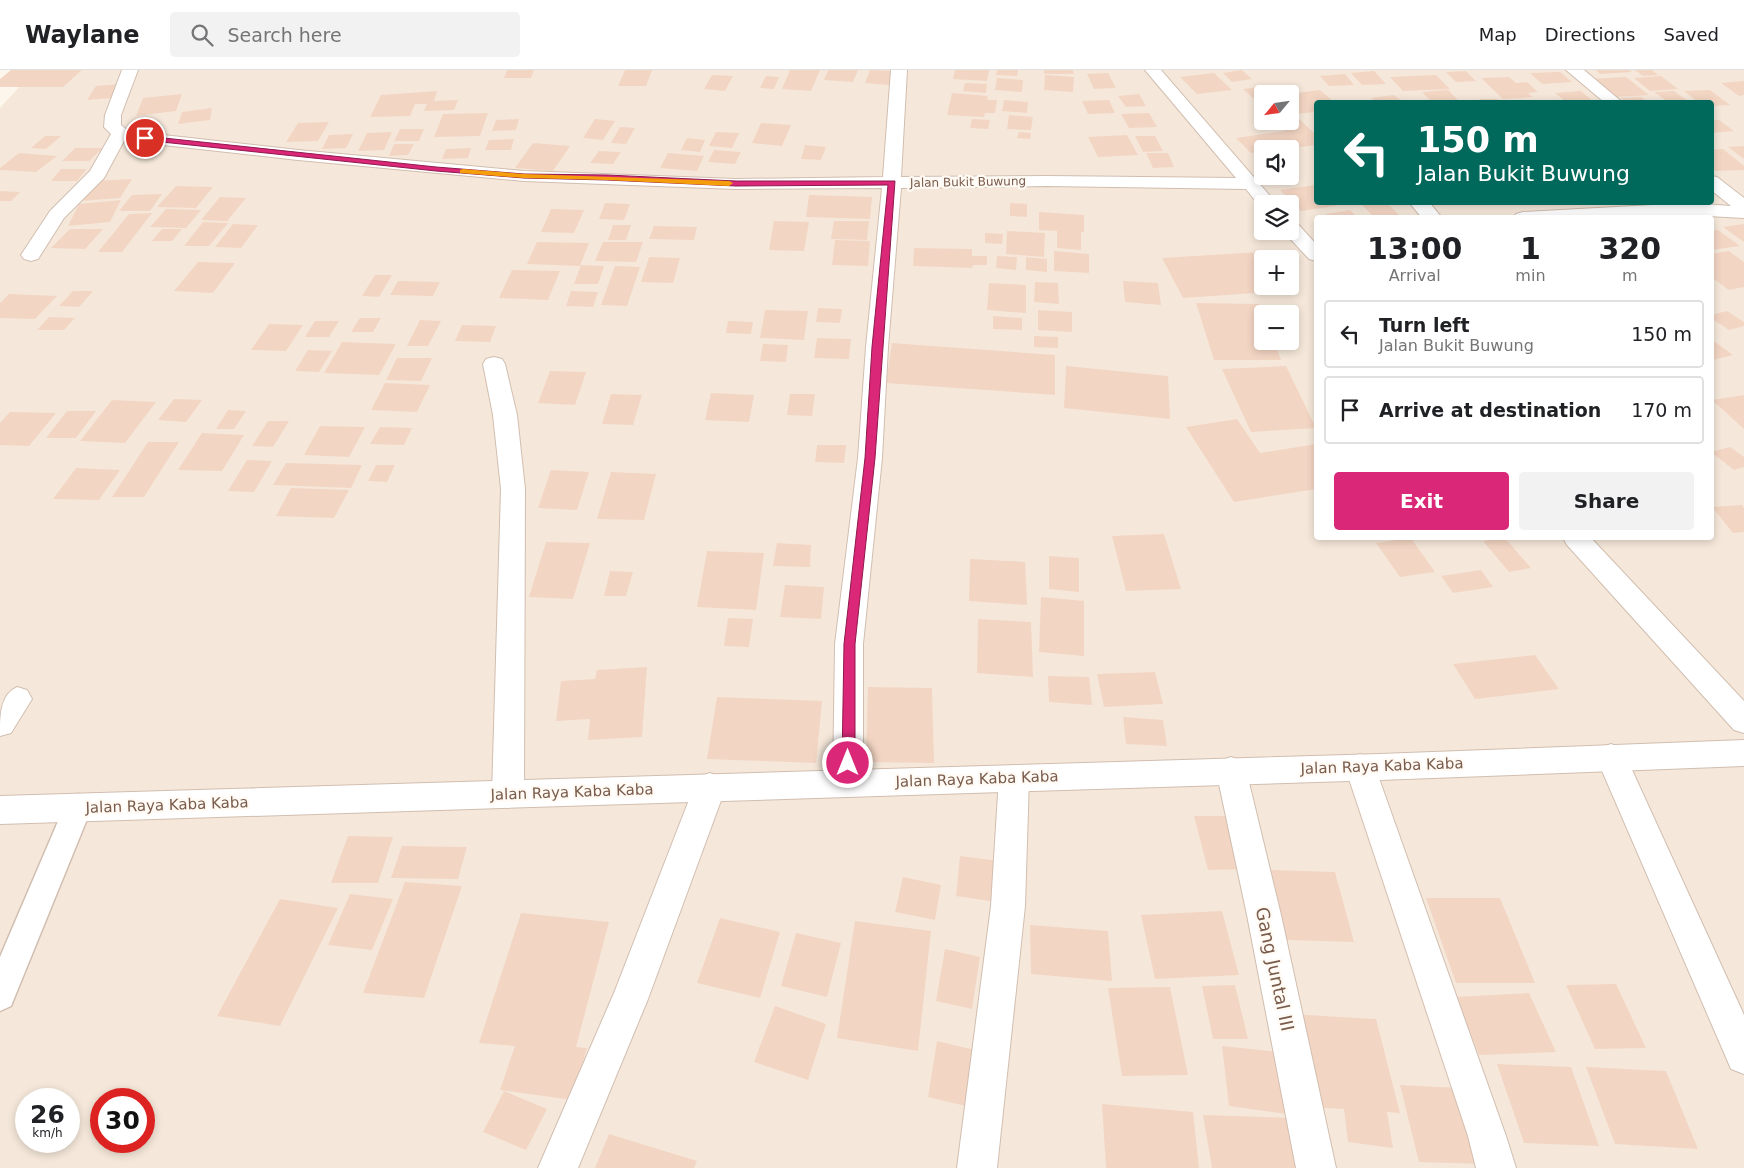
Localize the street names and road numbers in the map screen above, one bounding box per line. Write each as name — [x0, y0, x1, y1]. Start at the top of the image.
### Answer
street label: Jalan Bukit Buwung — [909, 174, 1026, 190]
street label: Jalan Raya Kaba Kaba — [1299, 754, 1464, 778]
street label: Jalan Raya Kaba Kaba — [894, 767, 1059, 791]
street label: Jalan Raya Kaba Kaba — [489, 780, 654, 804]
street label: Jalan Raya Kaba Kaba — [84, 793, 249, 817]
street label: Gang Juntal III — [1252, 905, 1298, 1033]

